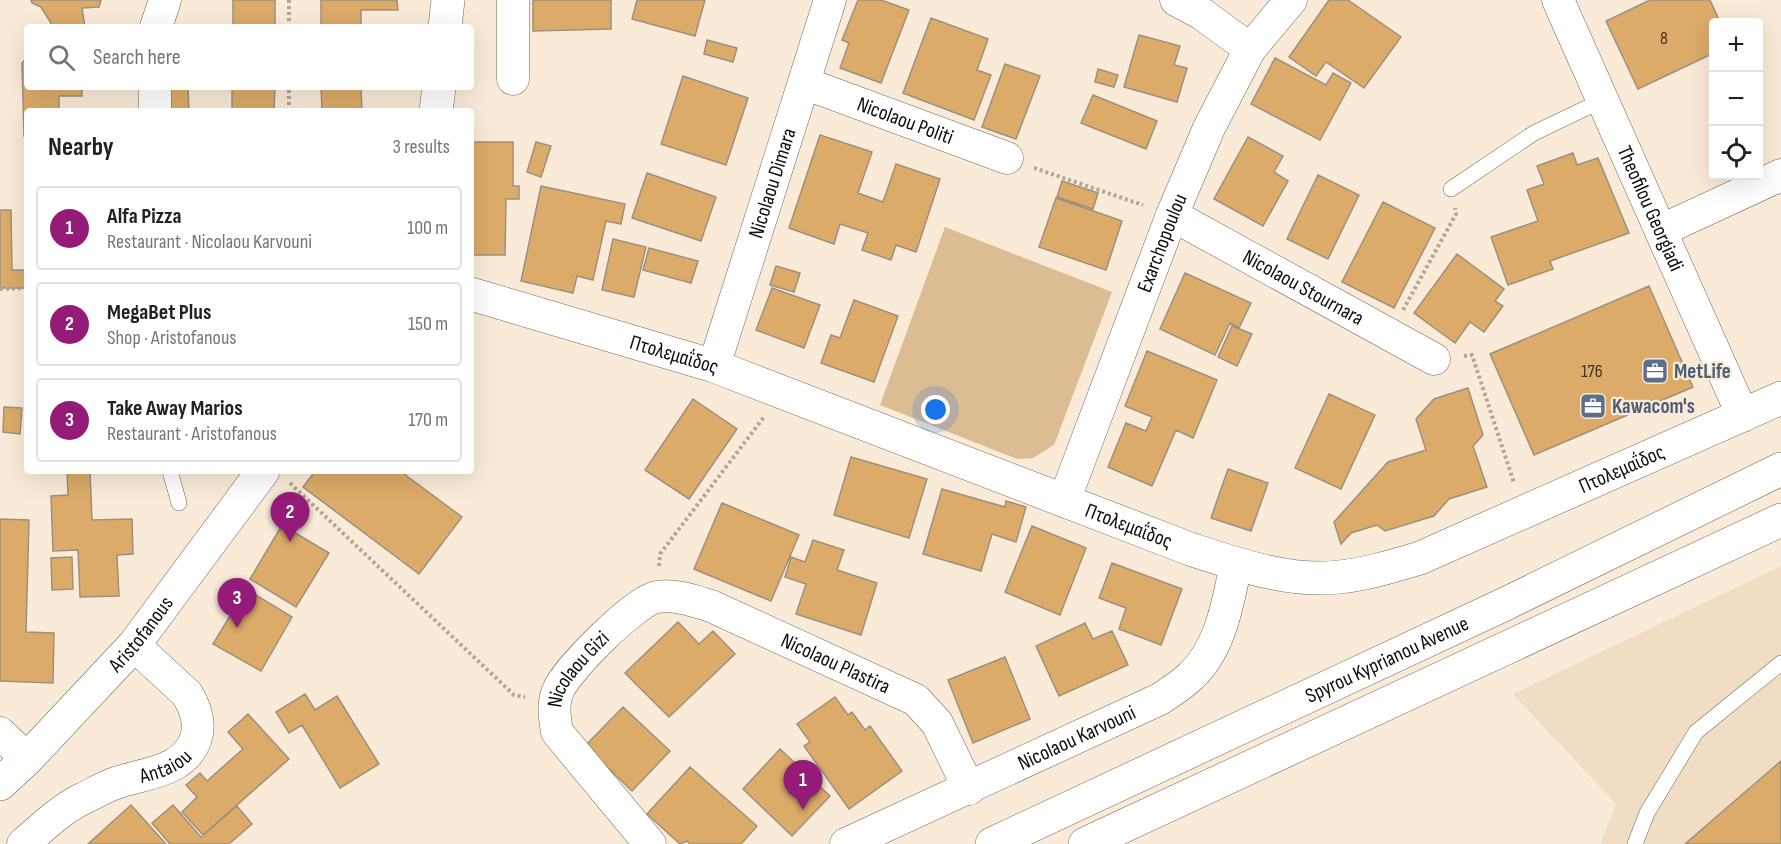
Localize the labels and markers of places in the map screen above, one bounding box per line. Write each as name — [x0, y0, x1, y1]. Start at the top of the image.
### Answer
office icon: MetLife — [1640, 356, 1670, 386]
place label: MetLife — [1674, 359, 1731, 384]
office icon: Kawacom's — [1578, 391, 1608, 421]
place label: Kawacom's — [1612, 394, 1695, 419]
pin: 2 — [270, 492, 310, 542]
pin: 3 — [218, 578, 256, 628]
pin: 1 — [784, 760, 822, 810]

